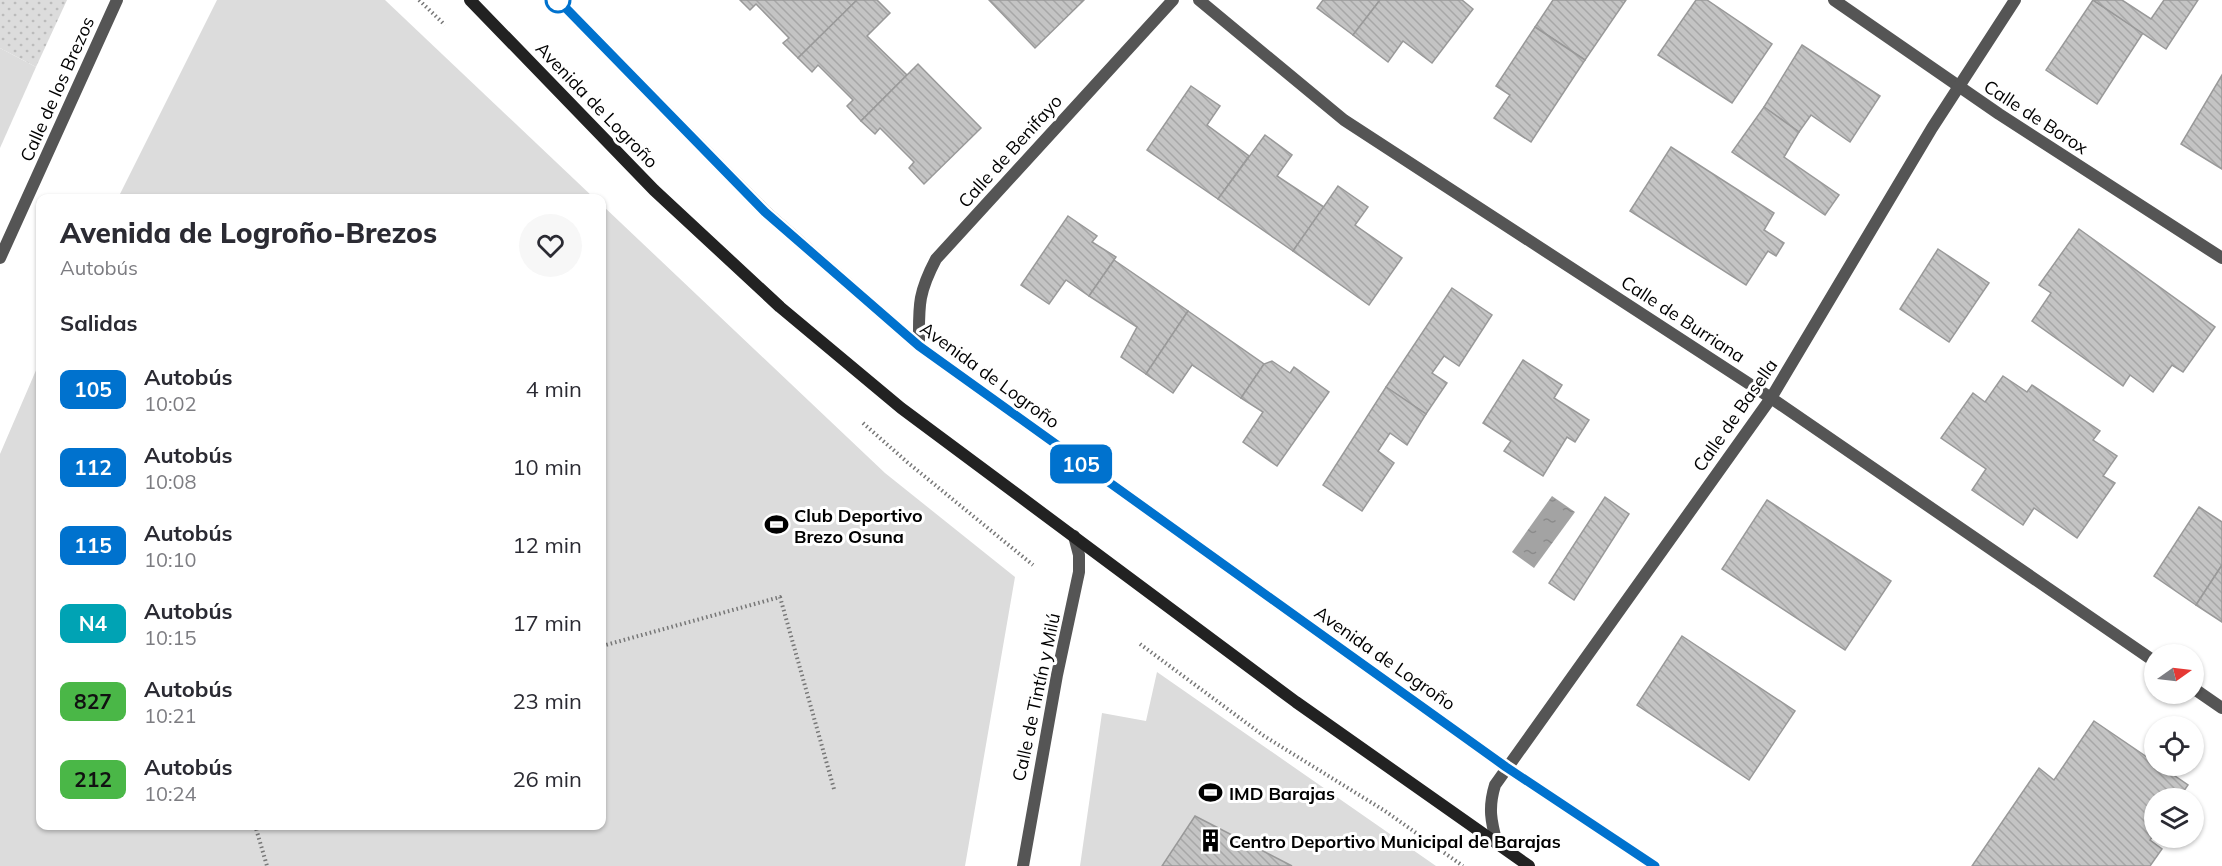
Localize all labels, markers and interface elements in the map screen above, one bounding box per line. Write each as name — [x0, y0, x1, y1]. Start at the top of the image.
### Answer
unlabelled marker — [545, 0, 571, 13]
street label: Calle de los Brezos — [15, 13, 99, 165]
street label: Avenida de Logroño — [531, 37, 663, 173]
street label: Calle de Borox — [1979, 75, 2093, 159]
street label: Calle de Benifayo — [953, 90, 1067, 212]
button: heart — [519, 214, 582, 277]
text: Avenida de Logroño-Brezos — [60, 215, 437, 250]
text: Autobús — [60, 255, 138, 280]
street label: Calle de Burriana — [1617, 270, 1749, 368]
text: Salidas — [60, 309, 138, 337]
street label: Avenida de Logroño — [916, 317, 1064, 433]
street label: Calle de Basella — [1688, 354, 1782, 476]
text: Autobús — [144, 363, 233, 391]
text: 4 min — [526, 375, 582, 403]
text: 105 — [74, 376, 112, 402]
text: 10:02 — [144, 391, 197, 416]
text: Autobús — [144, 441, 233, 469]
line badge: 105 — [1046, 444, 1116, 484]
text: 105 — [1062, 451, 1100, 477]
text: 10 min — [512, 453, 582, 481]
text: 112 — [74, 454, 112, 480]
text: 10:08 — [144, 469, 197, 494]
place label: Club Deportivo Brezo Osuna — [794, 504, 923, 548]
sports icon: Club Deportivo Brezo Osuna — [763, 512, 789, 538]
text: Autobús — [144, 519, 233, 547]
text: 12 min — [512, 531, 582, 559]
text: 115 — [74, 532, 112, 558]
text: 10:10 — [144, 547, 197, 572]
text: Autobús — [144, 597, 233, 625]
street label: Avenida de Logroño — [1310, 601, 1460, 715]
text: 17 min — [512, 609, 582, 637]
text: N4 — [79, 610, 107, 636]
street label: Calle de Tintín y Milú — [1007, 611, 1065, 783]
text: 10:15 — [144, 625, 197, 650]
north arrow — [2144, 644, 2204, 704]
map controls — [2144, 644, 2204, 848]
text: Autobús — [144, 675, 233, 703]
text: 23 min — [512, 687, 582, 715]
text: 827 — [74, 688, 112, 714]
text: 10:21 — [144, 703, 197, 728]
button: locate — [2144, 716, 2204, 776]
text: Autobús — [144, 753, 233, 781]
text: 26 min — [512, 765, 582, 793]
text: 212 — [74, 766, 112, 792]
sports icon: IMD Barajas — [1198, 780, 1224, 806]
text: 10:24 — [144, 781, 197, 806]
place label: IMD Barajas — [1229, 782, 1335, 805]
button: layers — [2144, 788, 2204, 848]
building icon: Centro Deportivo Municipal de Barajas — [1198, 828, 1224, 854]
place label: Centro Deportivo Municipal de Barajas — [1229, 830, 1561, 853]

